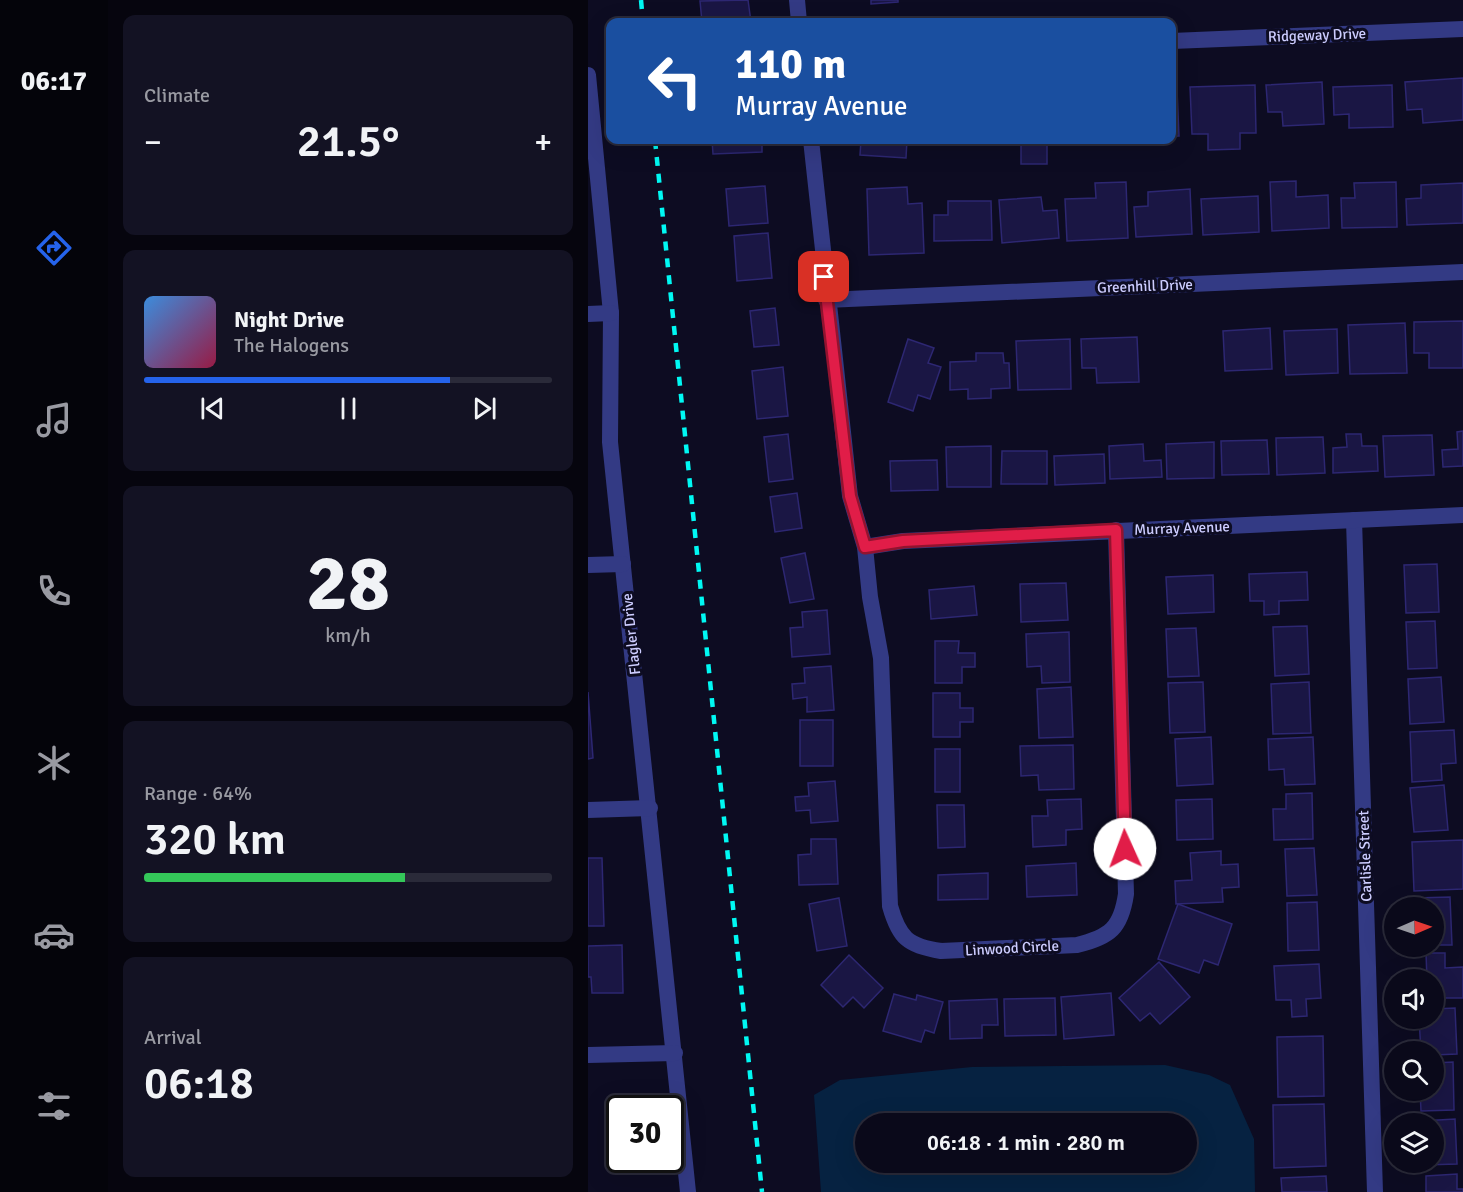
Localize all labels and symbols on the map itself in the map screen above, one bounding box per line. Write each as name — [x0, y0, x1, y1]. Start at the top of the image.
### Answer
street label: Ridgeway Drive — [1268, 24, 1366, 46]
pin — [798, 251, 849, 302]
street label: Greenhill Drive — [1097, 275, 1193, 297]
street label: Murray Avenue — [1134, 517, 1230, 539]
street label: Flagler Drive — [618, 592, 644, 676]
street label: Carlisle Street — [1354, 810, 1376, 902]
position arrow — [1093, 817, 1157, 881]
north arrow — [1384, 897, 1444, 957]
street label: Linwood Circle — [964, 937, 1060, 959]
speed limit sign: 30 — [606, 1095, 684, 1173]

